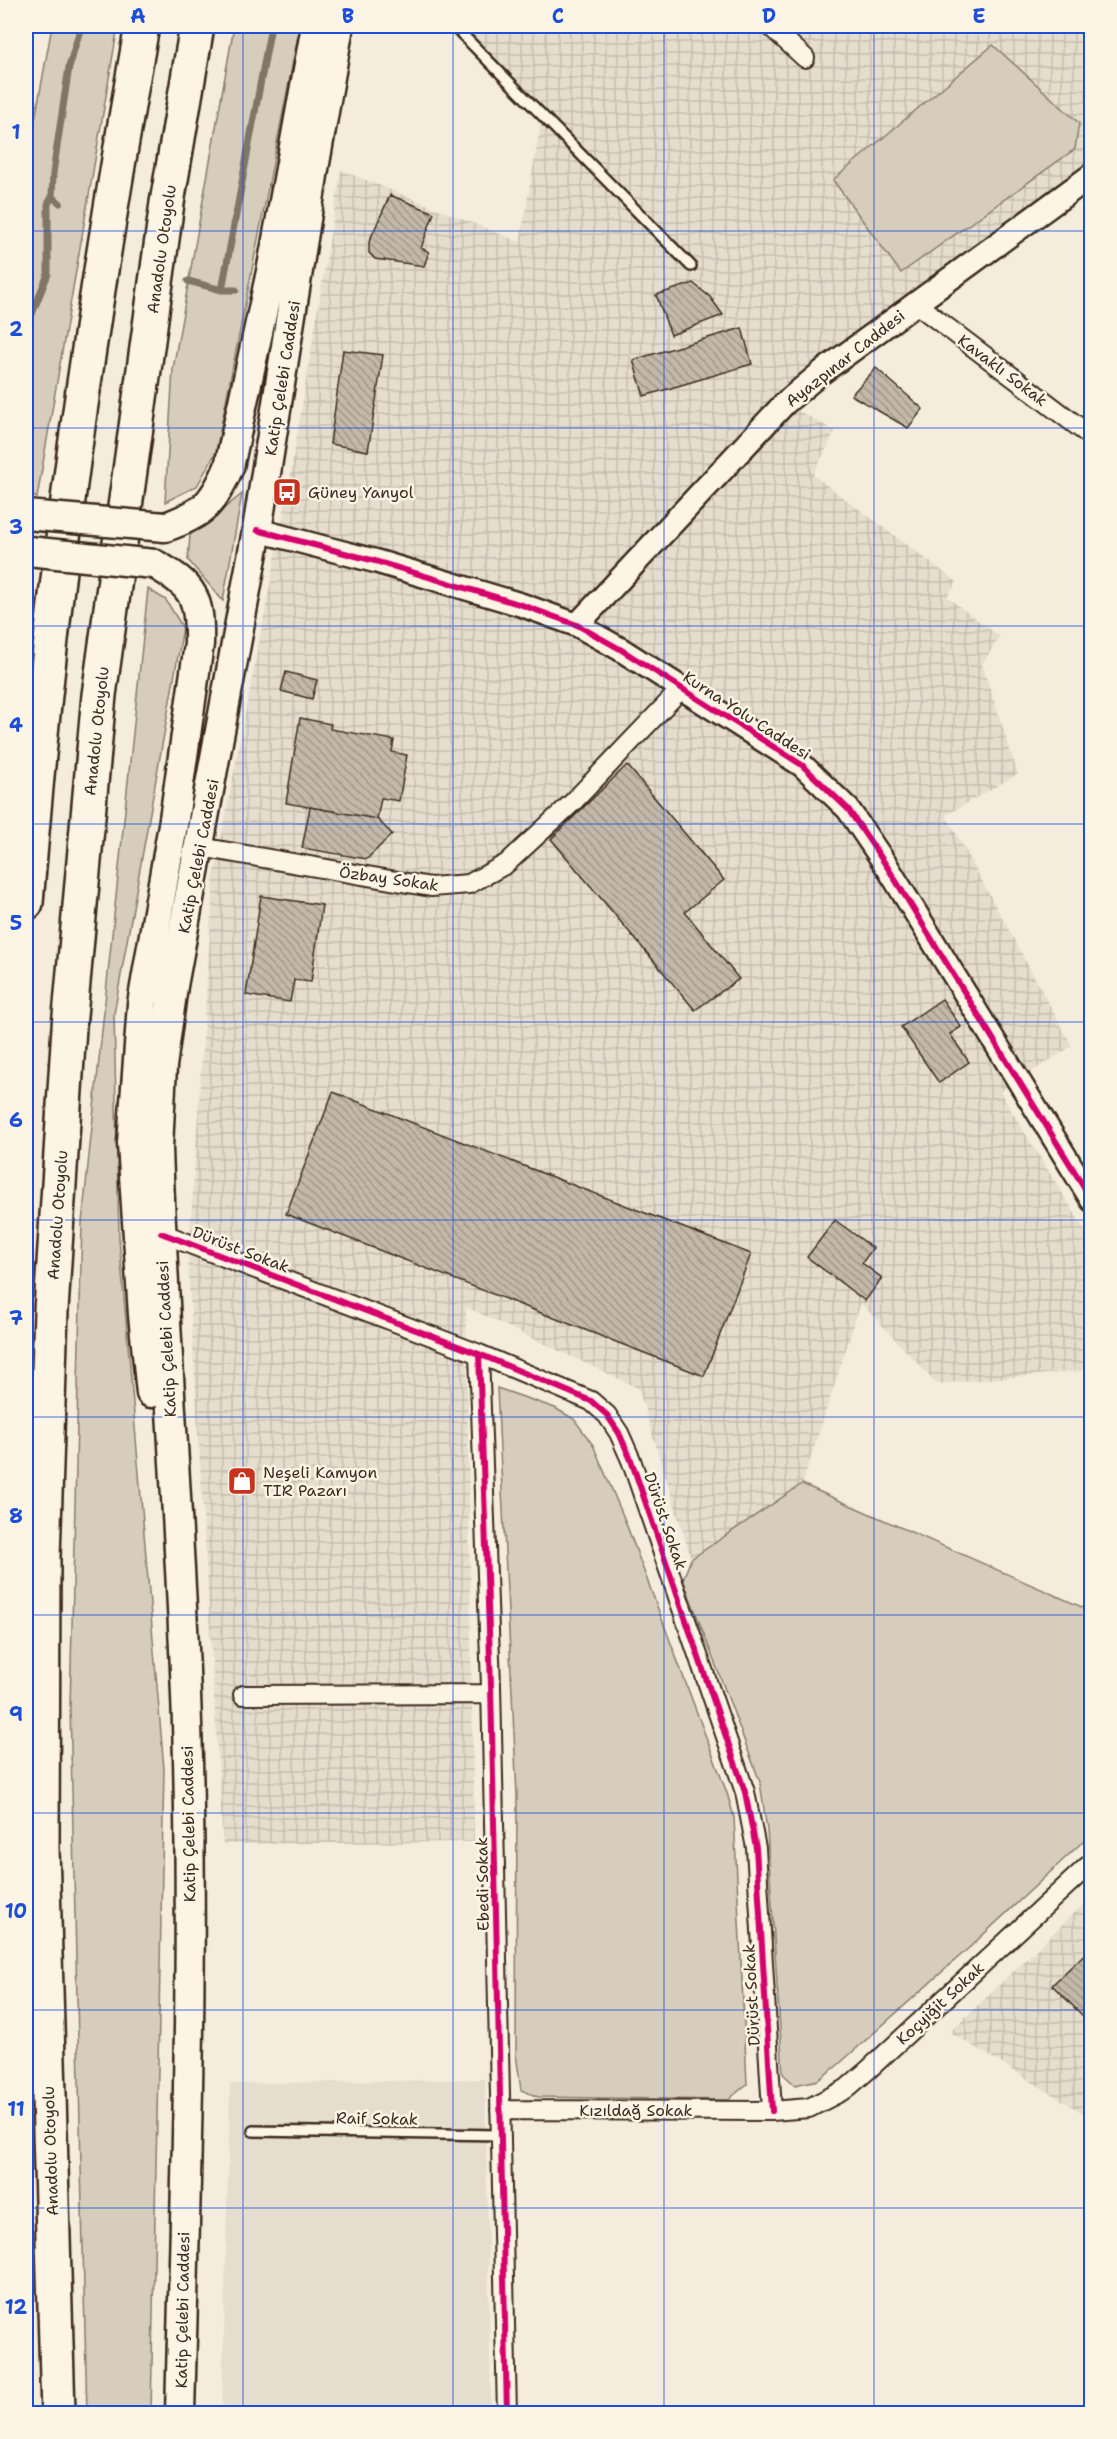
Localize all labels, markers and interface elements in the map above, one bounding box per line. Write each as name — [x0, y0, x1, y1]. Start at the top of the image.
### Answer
text: A — [130, 3, 146, 29]
text: B — [342, 3, 354, 29]
text: C — [552, 3, 564, 29]
text: D — [762, 3, 776, 29]
text: E — [972, 3, 986, 29]
text: 1 — [11, 119, 21, 145]
street label: Anadolu Otoyolu — [142, 183, 181, 315]
street label: Katip Çelebi Caddesi — [260, 299, 305, 457]
street label: Ayazpınar Caddesi — [781, 305, 909, 412]
text: 2 — [9, 316, 23, 342]
street label: Kavaklı Sokak — [954, 330, 1052, 411]
bus stop icon: Güney Yanyol — [271, 476, 303, 508]
place label: Güney Yanyol — [308, 482, 414, 503]
text: 3 — [9, 514, 23, 540]
street label: Anadolu Otoyolu — [79, 665, 114, 797]
street label: Kurna Yolu Caddesi — [679, 666, 815, 765]
text: 4 — [9, 712, 23, 738]
street label: Katip Çelebi Caddesi — [173, 777, 224, 935]
street label: Özbay Sokak — [338, 861, 440, 896]
text: 5 — [10, 910, 22, 936]
text: 6 — [9, 1107, 23, 1133]
street label: Anadolu Otoyolu — [42, 1149, 73, 1281]
street label: Dürüst Sokak — [189, 1221, 292, 1278]
street label: Katip Çelebi Caddesi — [152, 1260, 181, 1418]
text: 7 — [9, 1305, 23, 1331]
place label: Neşeli Kamyon TIR Pazarı — [263, 1462, 377, 1501]
shop icon: Neşeli Kamyon TIR Pazarı — [226, 1465, 258, 1497]
street label: Dürüst Sokak — [639, 1469, 692, 1573]
text: 8 — [9, 1503, 23, 1529]
text: 9 — [9, 1701, 23, 1727]
street label: Katip Çelebi Caddesi — [177, 1745, 200, 1903]
street label: Ebedi Sokak — [471, 1837, 494, 1931]
text: 10 — [5, 1898, 27, 1924]
street label: Dürüst Sokak — [738, 1943, 765, 2047]
street label: Koçyiğit Sokak — [892, 1957, 989, 2050]
street label: Anadolu Otoyolu — [38, 2086, 63, 2216]
text: 11 — [7, 2096, 25, 2122]
street label: Kızıldağ Sokak — [579, 2100, 693, 2121]
street label: Raif Sokak — [336, 2107, 418, 2130]
street label: Katip Çelebi Caddesi — [171, 2231, 194, 2389]
text: 12 — [5, 2294, 27, 2320]

